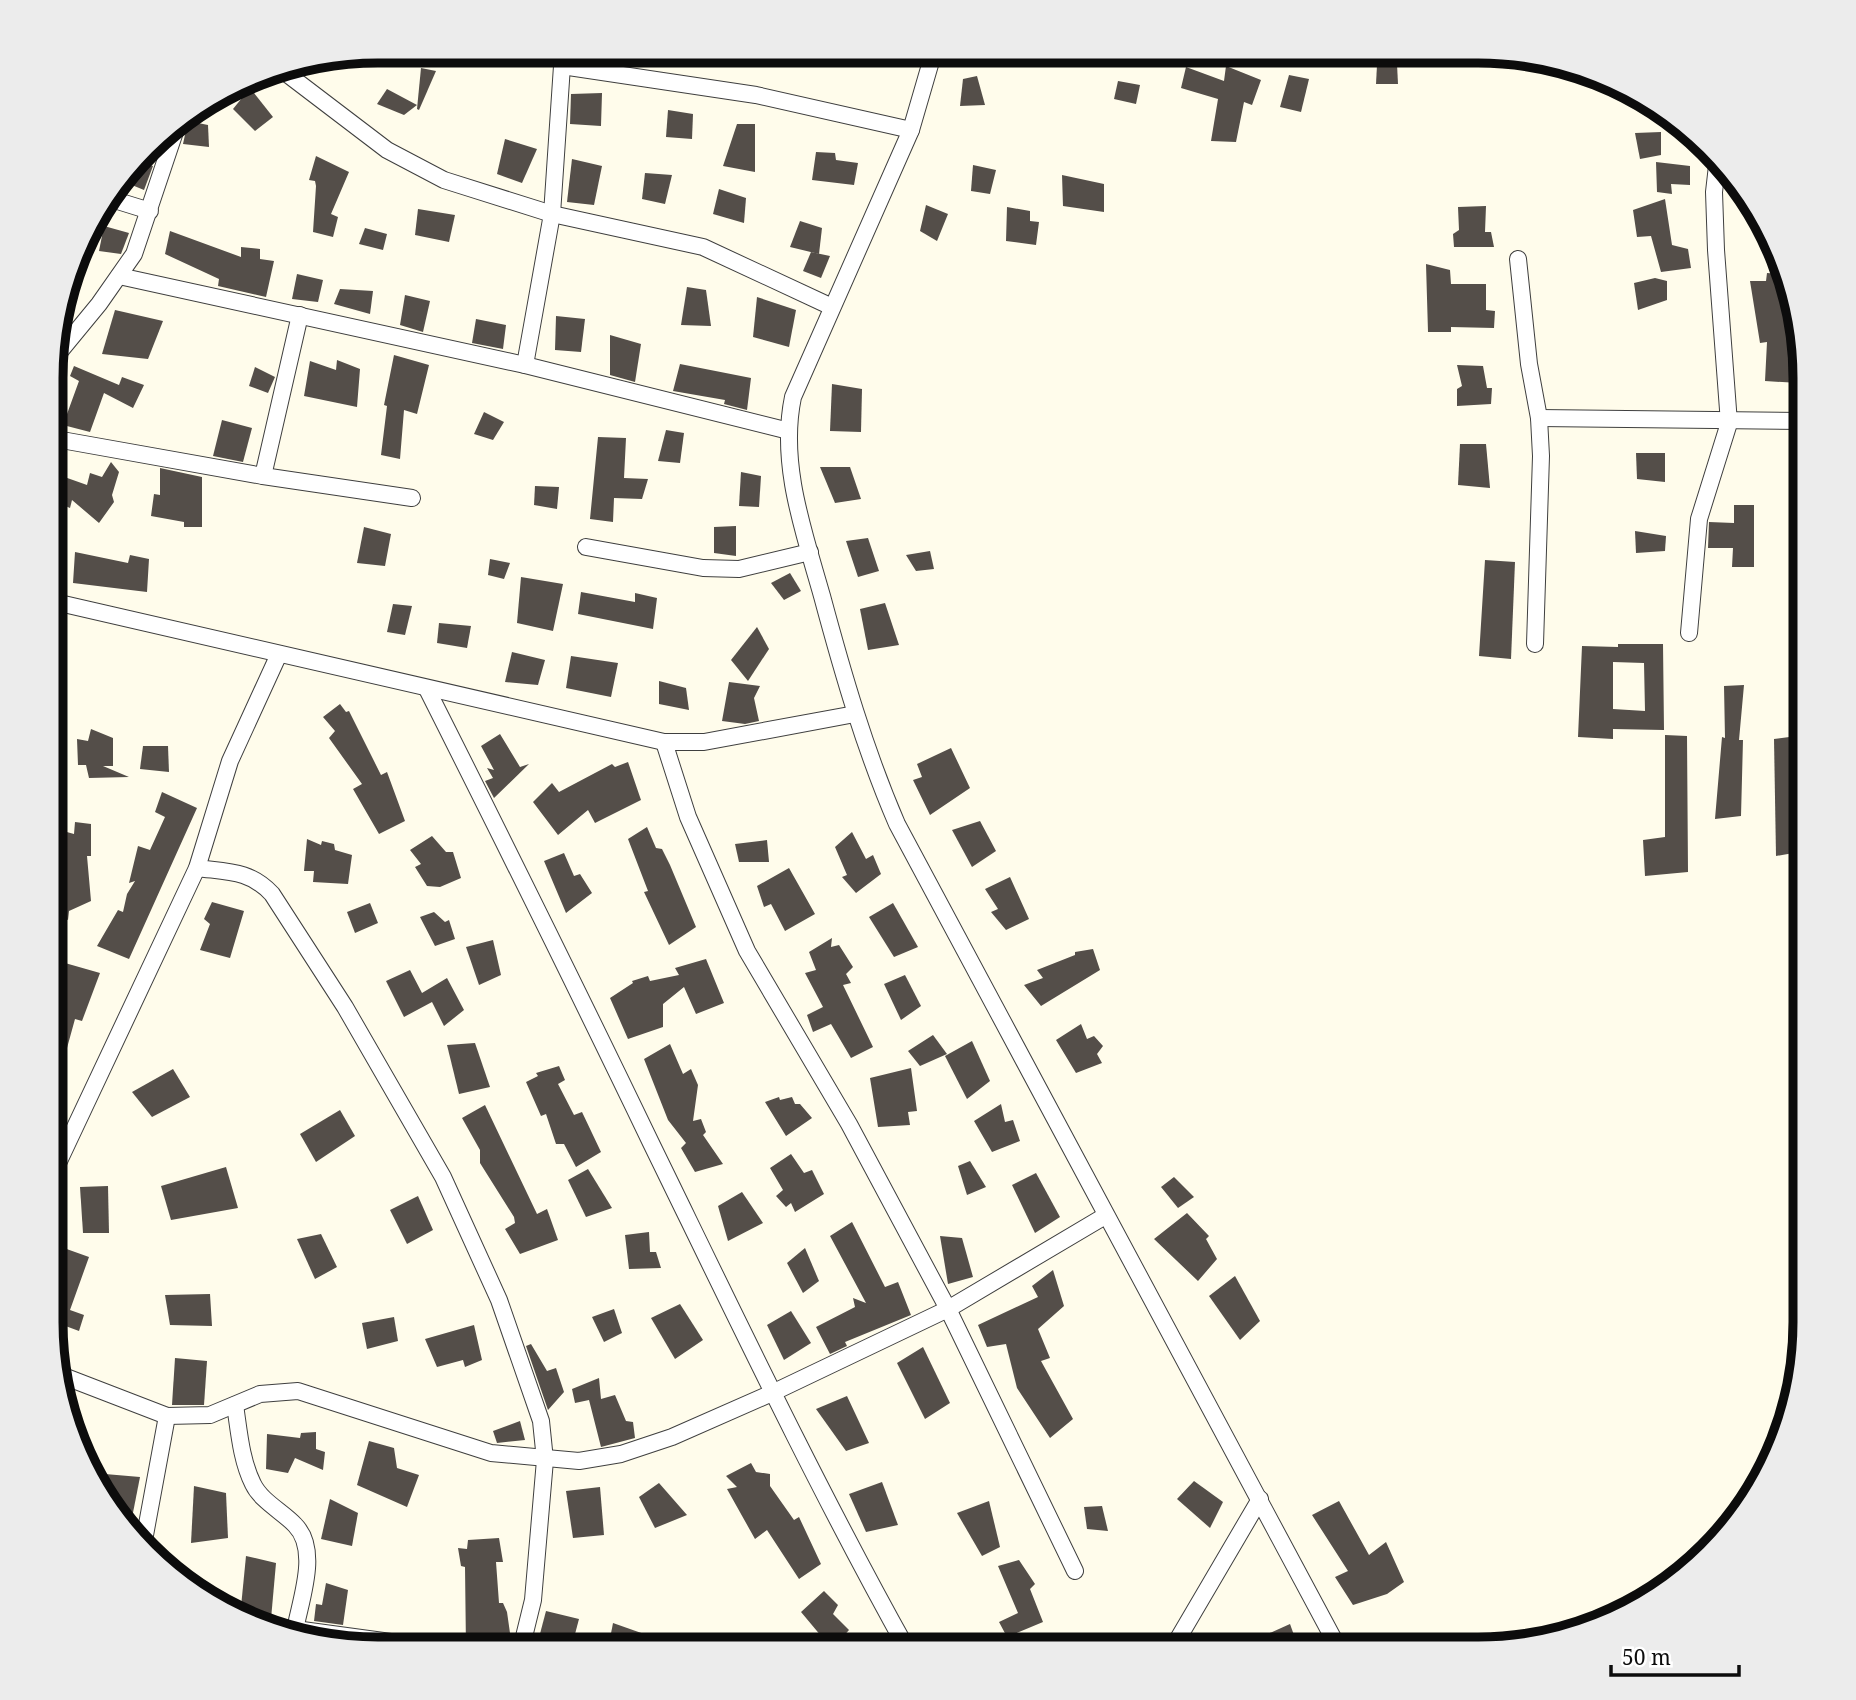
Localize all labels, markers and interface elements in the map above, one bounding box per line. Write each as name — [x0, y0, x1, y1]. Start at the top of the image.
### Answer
scale bar — [1611, 1634, 1739, 1678]
text: 50 m — [1622, 1643, 1671, 1671]

